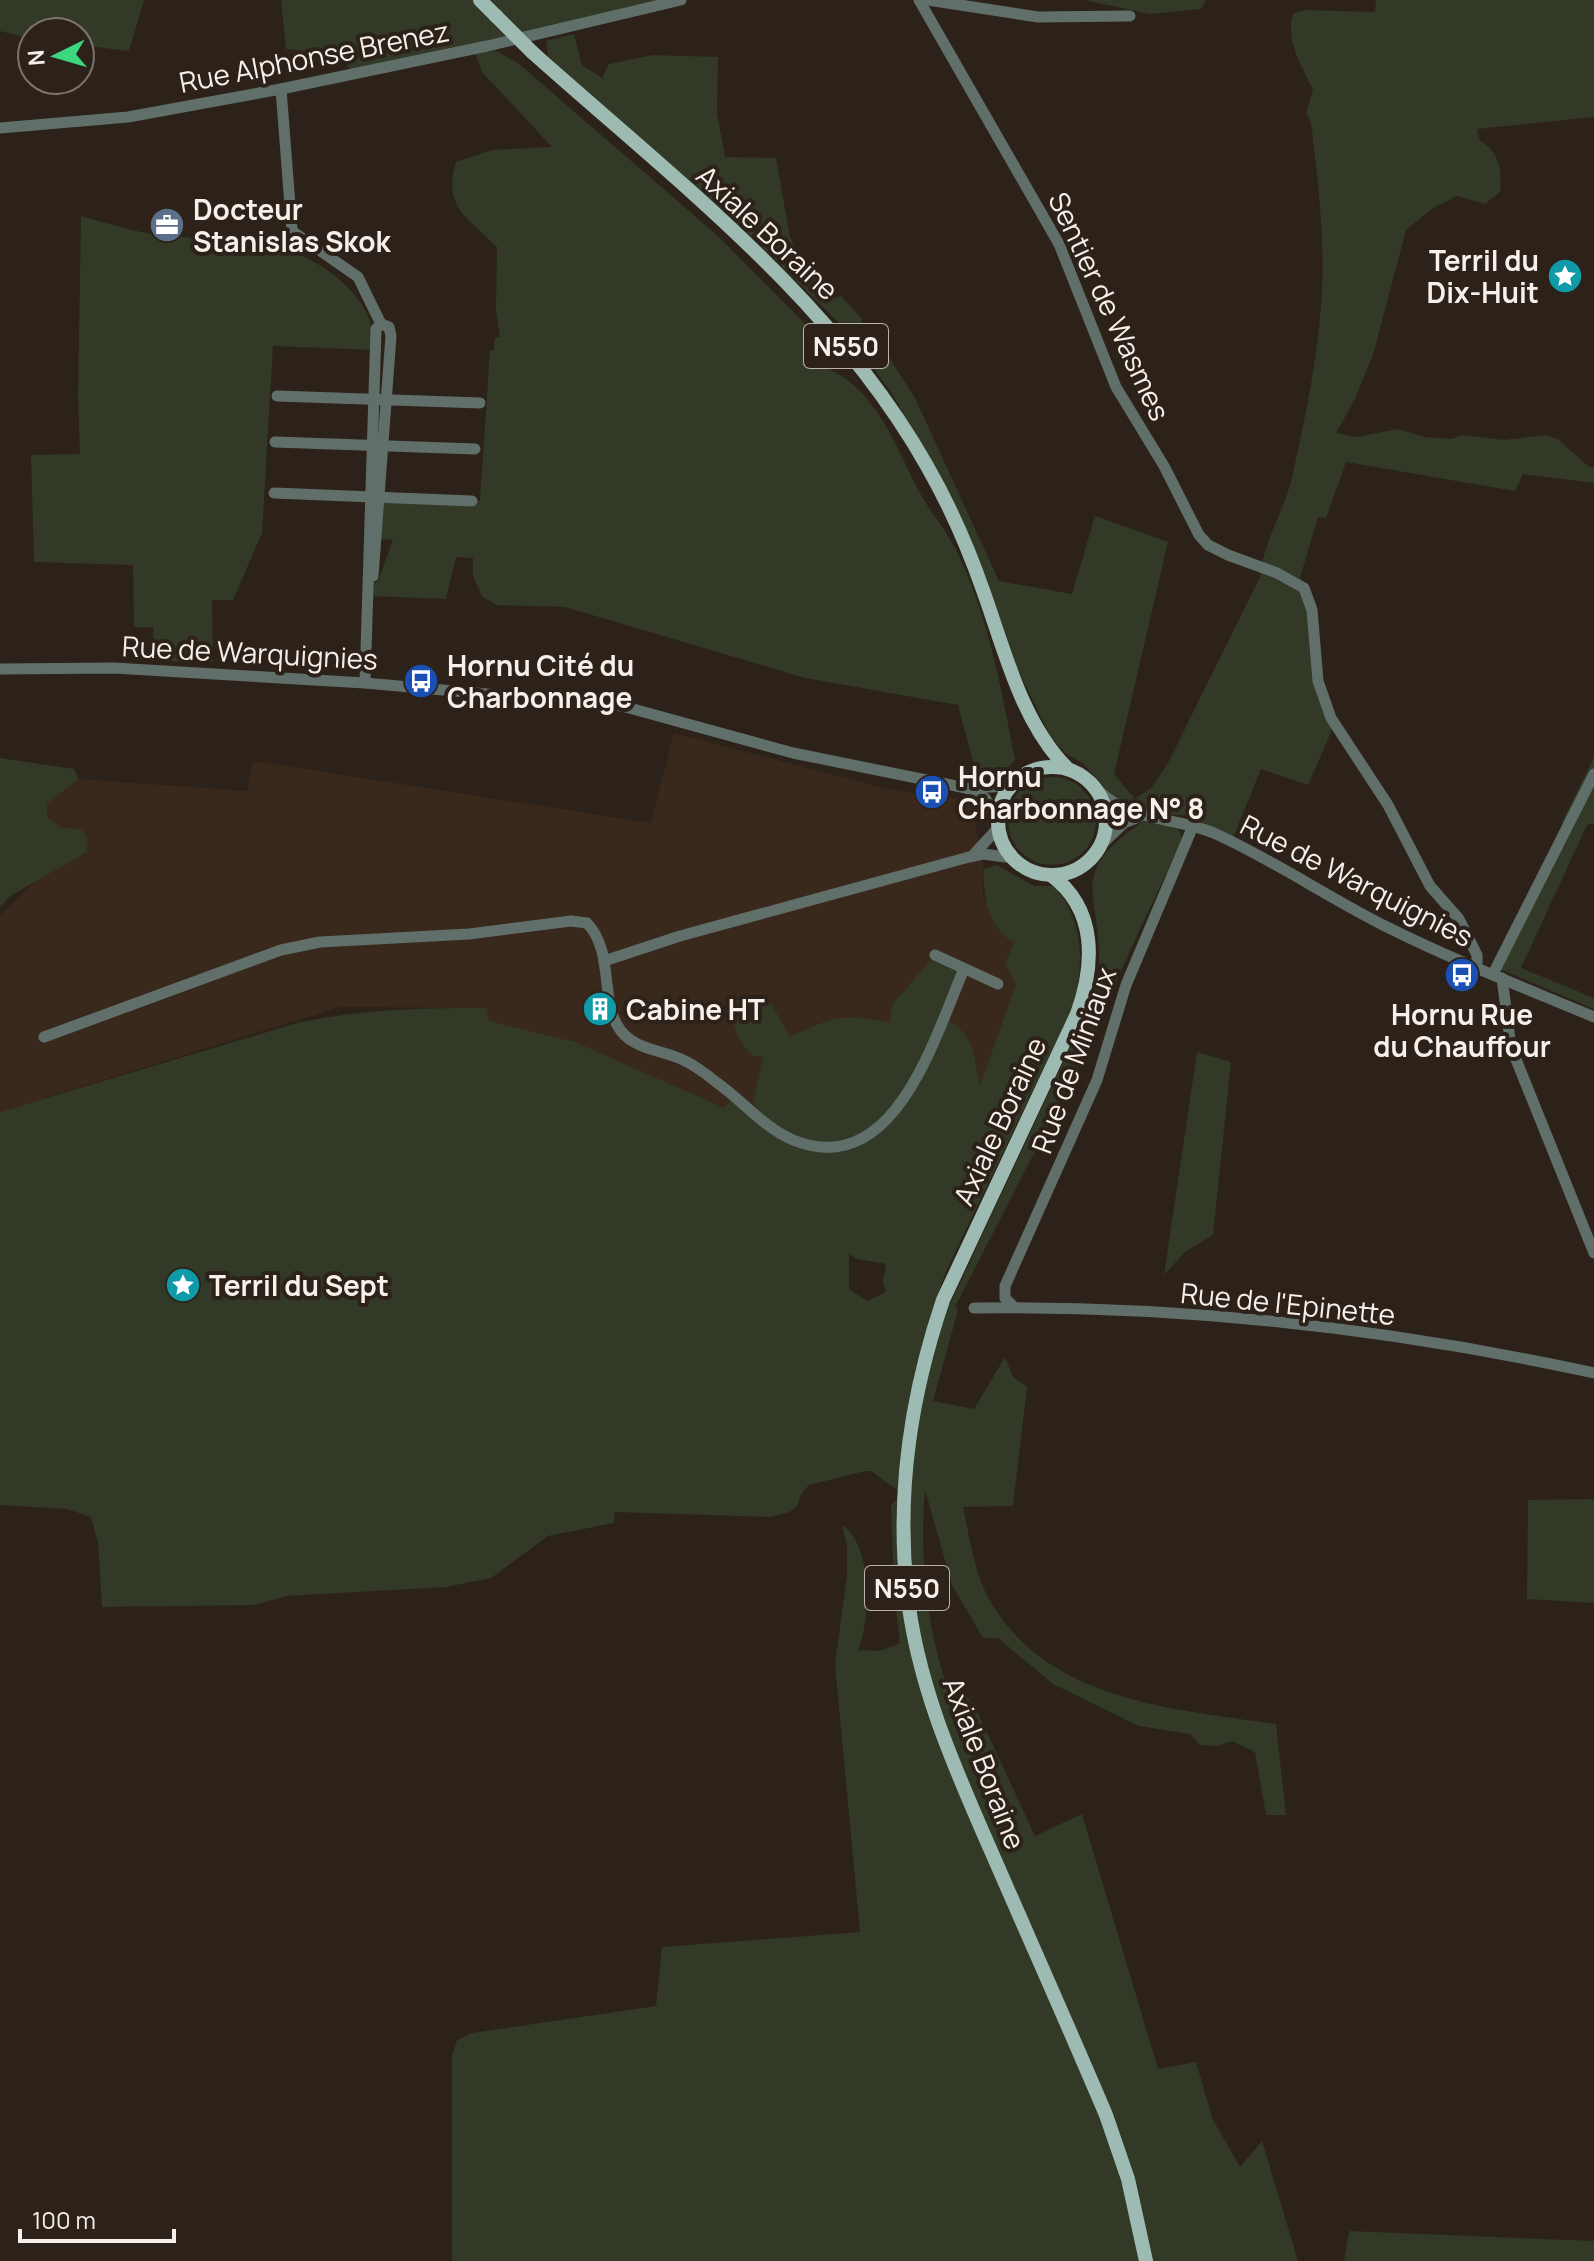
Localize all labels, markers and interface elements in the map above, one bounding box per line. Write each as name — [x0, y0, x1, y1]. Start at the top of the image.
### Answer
street label: Rue Alphonse Brenez — [176, 11, 452, 101]
north arrow — [16, 16, 96, 96]
text: N — [20, 49, 52, 67]
street label: Axiale Boraine — [689, 156, 847, 308]
street label: Sentier de Wasmes — [1040, 186, 1180, 426]
place label: Docteur Stanislas Skok — [193, 190, 391, 260]
office icon: Docteur Stanislas Skok — [148, 206, 186, 244]
place label: Terril du Dix-Huit — [1427, 241, 1539, 311]
place icon: Terril du Dix-Huit — [1546, 257, 1584, 295]
road number: N550 — [804, 324, 888, 368]
street label: Rue de Warquignies — [121, 626, 379, 678]
place label: Hornu Cité du Charbonnage — [447, 646, 634, 716]
bus stop icon: Hornu Cité du Charbonnage — [402, 662, 440, 700]
place label: Hornu Charbonnage N° 8 — [958, 757, 1204, 827]
bus stop icon: Hornu Charbonnage N° 8 — [913, 773, 951, 811]
street label: Rue de Warquignies — [1234, 805, 1480, 955]
bus stop icon: Hornu Rue du Chauffour — [1443, 956, 1481, 994]
street label: Rue de Miniaux — [1022, 962, 1124, 1158]
building icon: Cabine HT — [581, 990, 619, 1028]
place label: Cabine HT — [626, 990, 765, 1028]
place label: Hornu Rue du Chauffour — [1373, 995, 1551, 1065]
street label: Axiale Boraine — [943, 1031, 1055, 1211]
place icon: Terril du Sept — [164, 1266, 202, 1304]
place label: Terril du Sept — [209, 1266, 389, 1304]
street label: Rue de l'Epinette — [1179, 1273, 1397, 1333]
road number: N550 — [865, 1566, 949, 1610]
street label: Axiale Boraine — [935, 1672, 1035, 1854]
scale bar — [20, 2193, 174, 2243]
text: 100 m — [32, 2203, 96, 2236]

